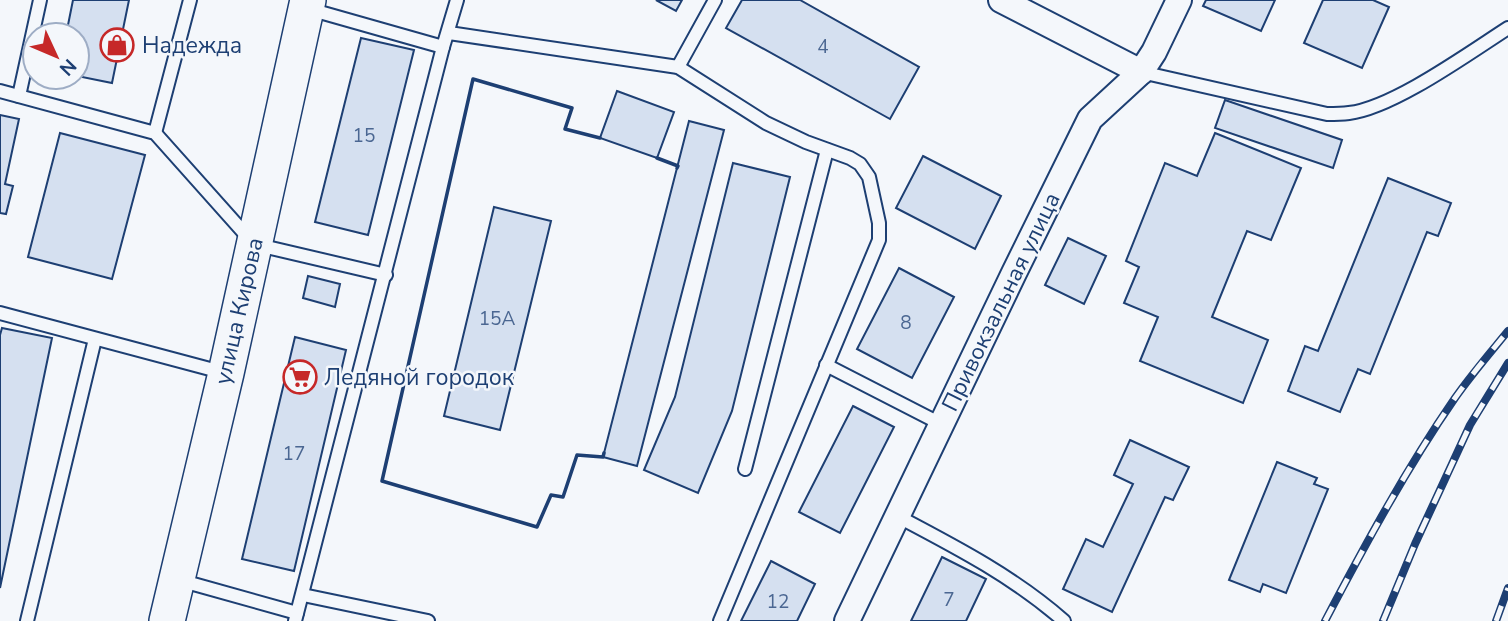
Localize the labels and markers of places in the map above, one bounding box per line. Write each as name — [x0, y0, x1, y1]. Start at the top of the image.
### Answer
shop icon: Надежда — [98, 26, 136, 64]
place label: Надежда — [142, 30, 242, 61]
supermarket icon: Ледяной городок — [281, 358, 319, 396]
place label: Ледяной городок — [324, 362, 515, 393]

